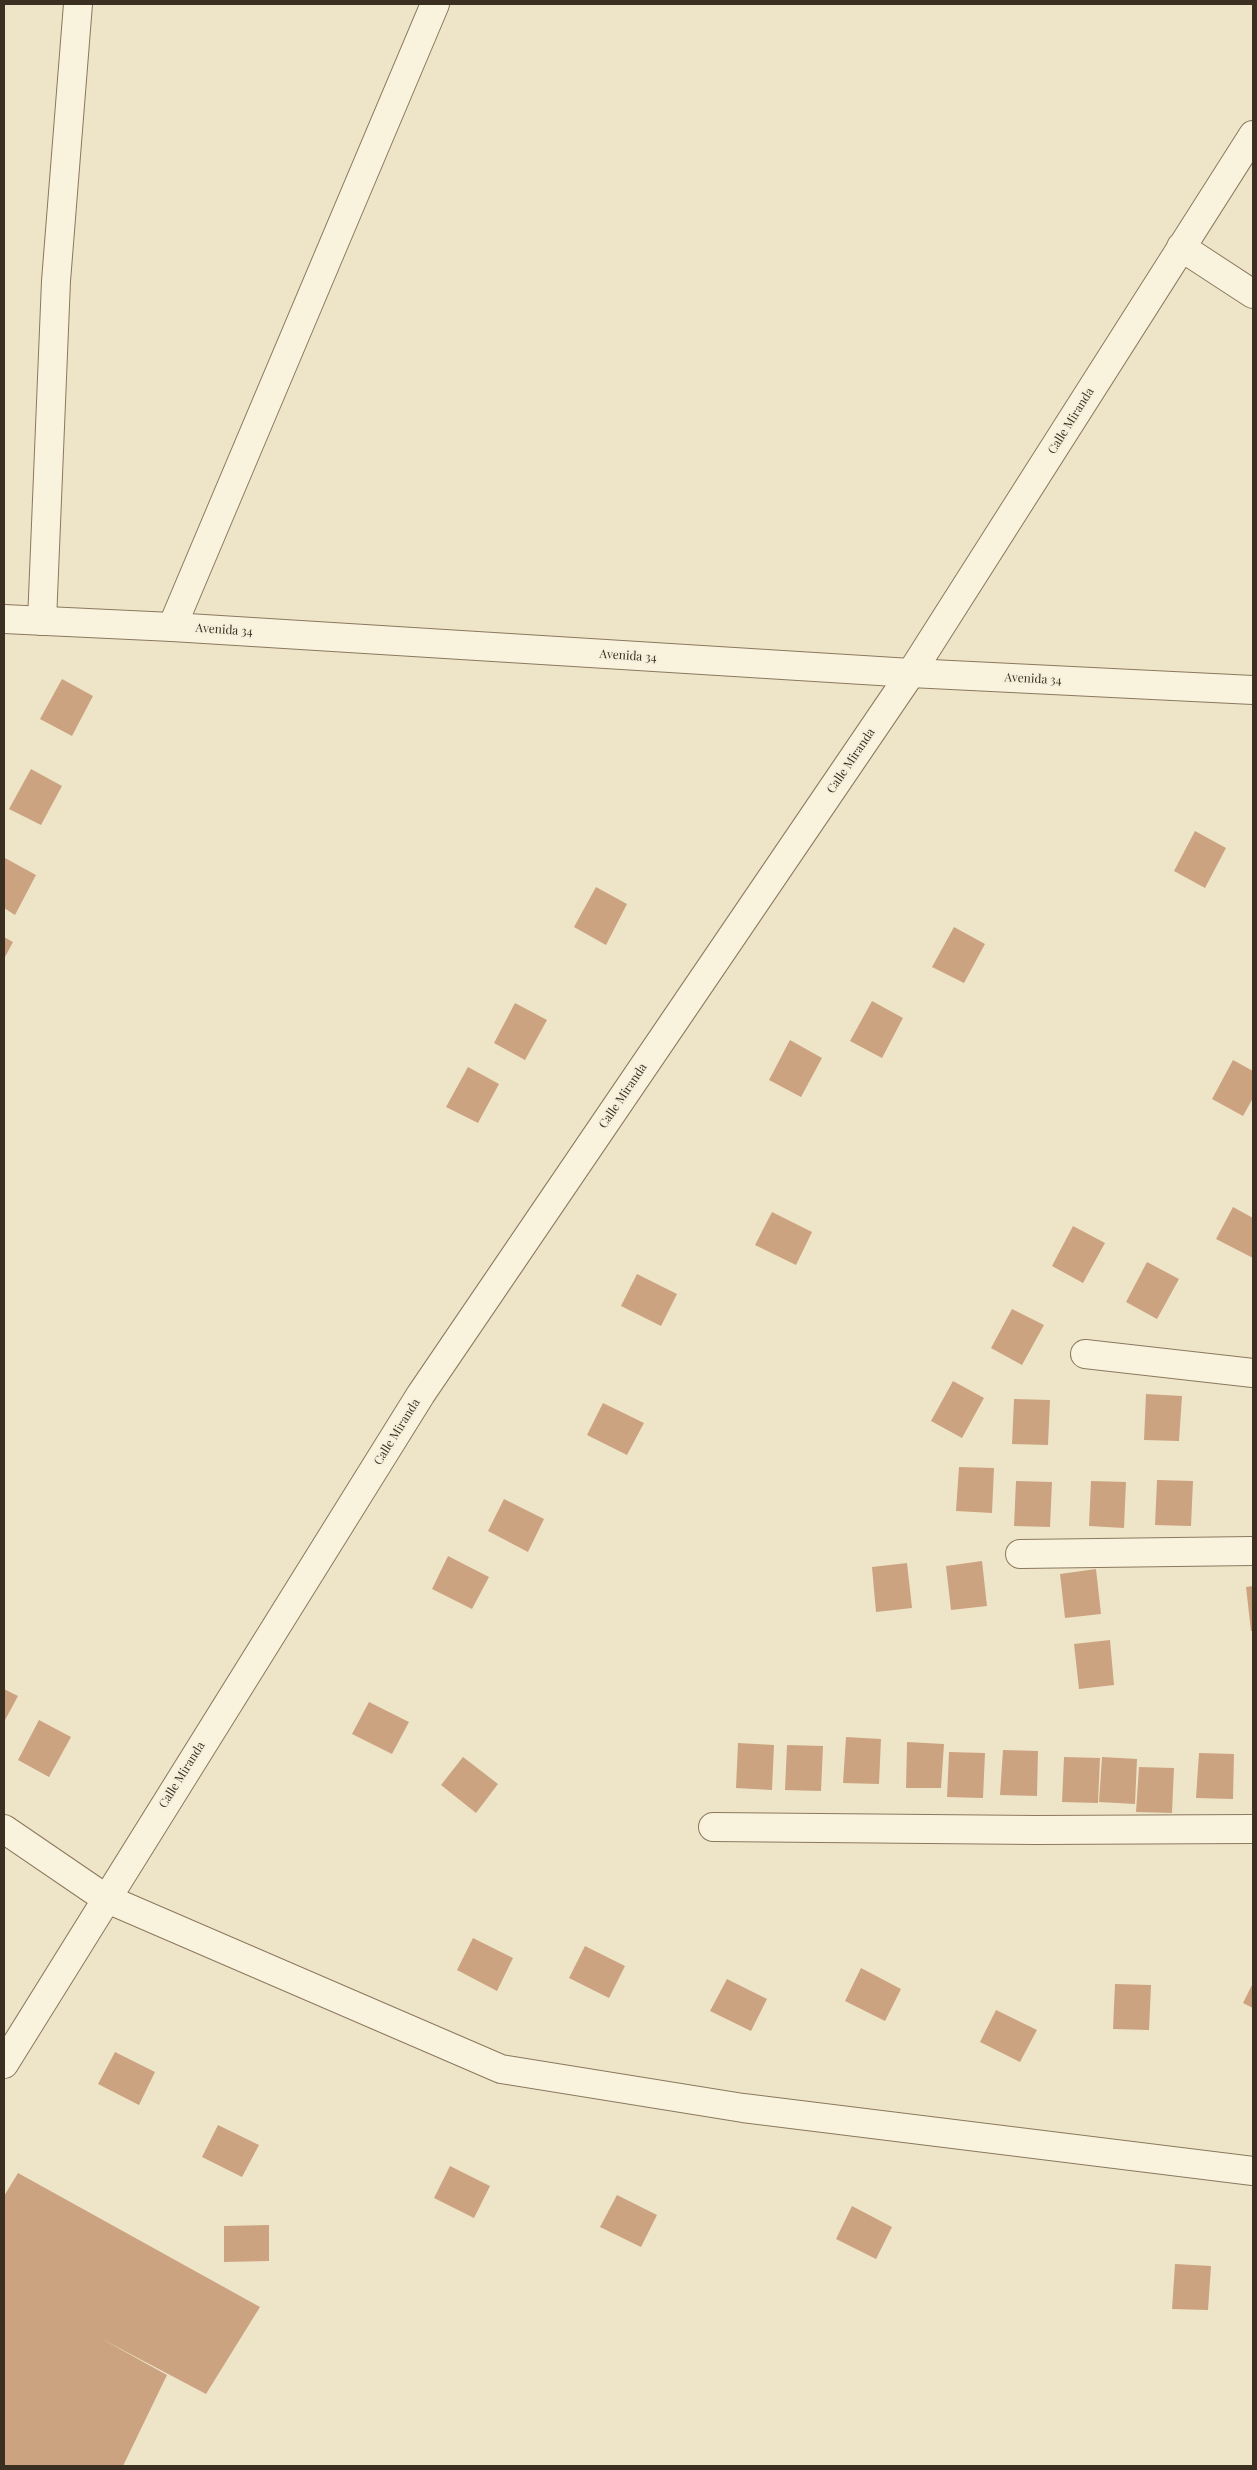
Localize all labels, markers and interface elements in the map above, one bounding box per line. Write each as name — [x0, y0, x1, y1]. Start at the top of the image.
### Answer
street label: Calle Miranda — [1045, 385, 1097, 457]
street label: Avenida 34 — [195, 621, 253, 639]
street label: Avenida 34 — [599, 647, 657, 665]
street label: Avenida 34 — [1004, 670, 1062, 688]
street label: Calle Miranda — [824, 726, 878, 796]
street label: Calle Miranda — [596, 1061, 650, 1131]
street label: Calle Miranda — [371, 1396, 423, 1468]
street label: Calle Miranda — [156, 1739, 208, 1811]

